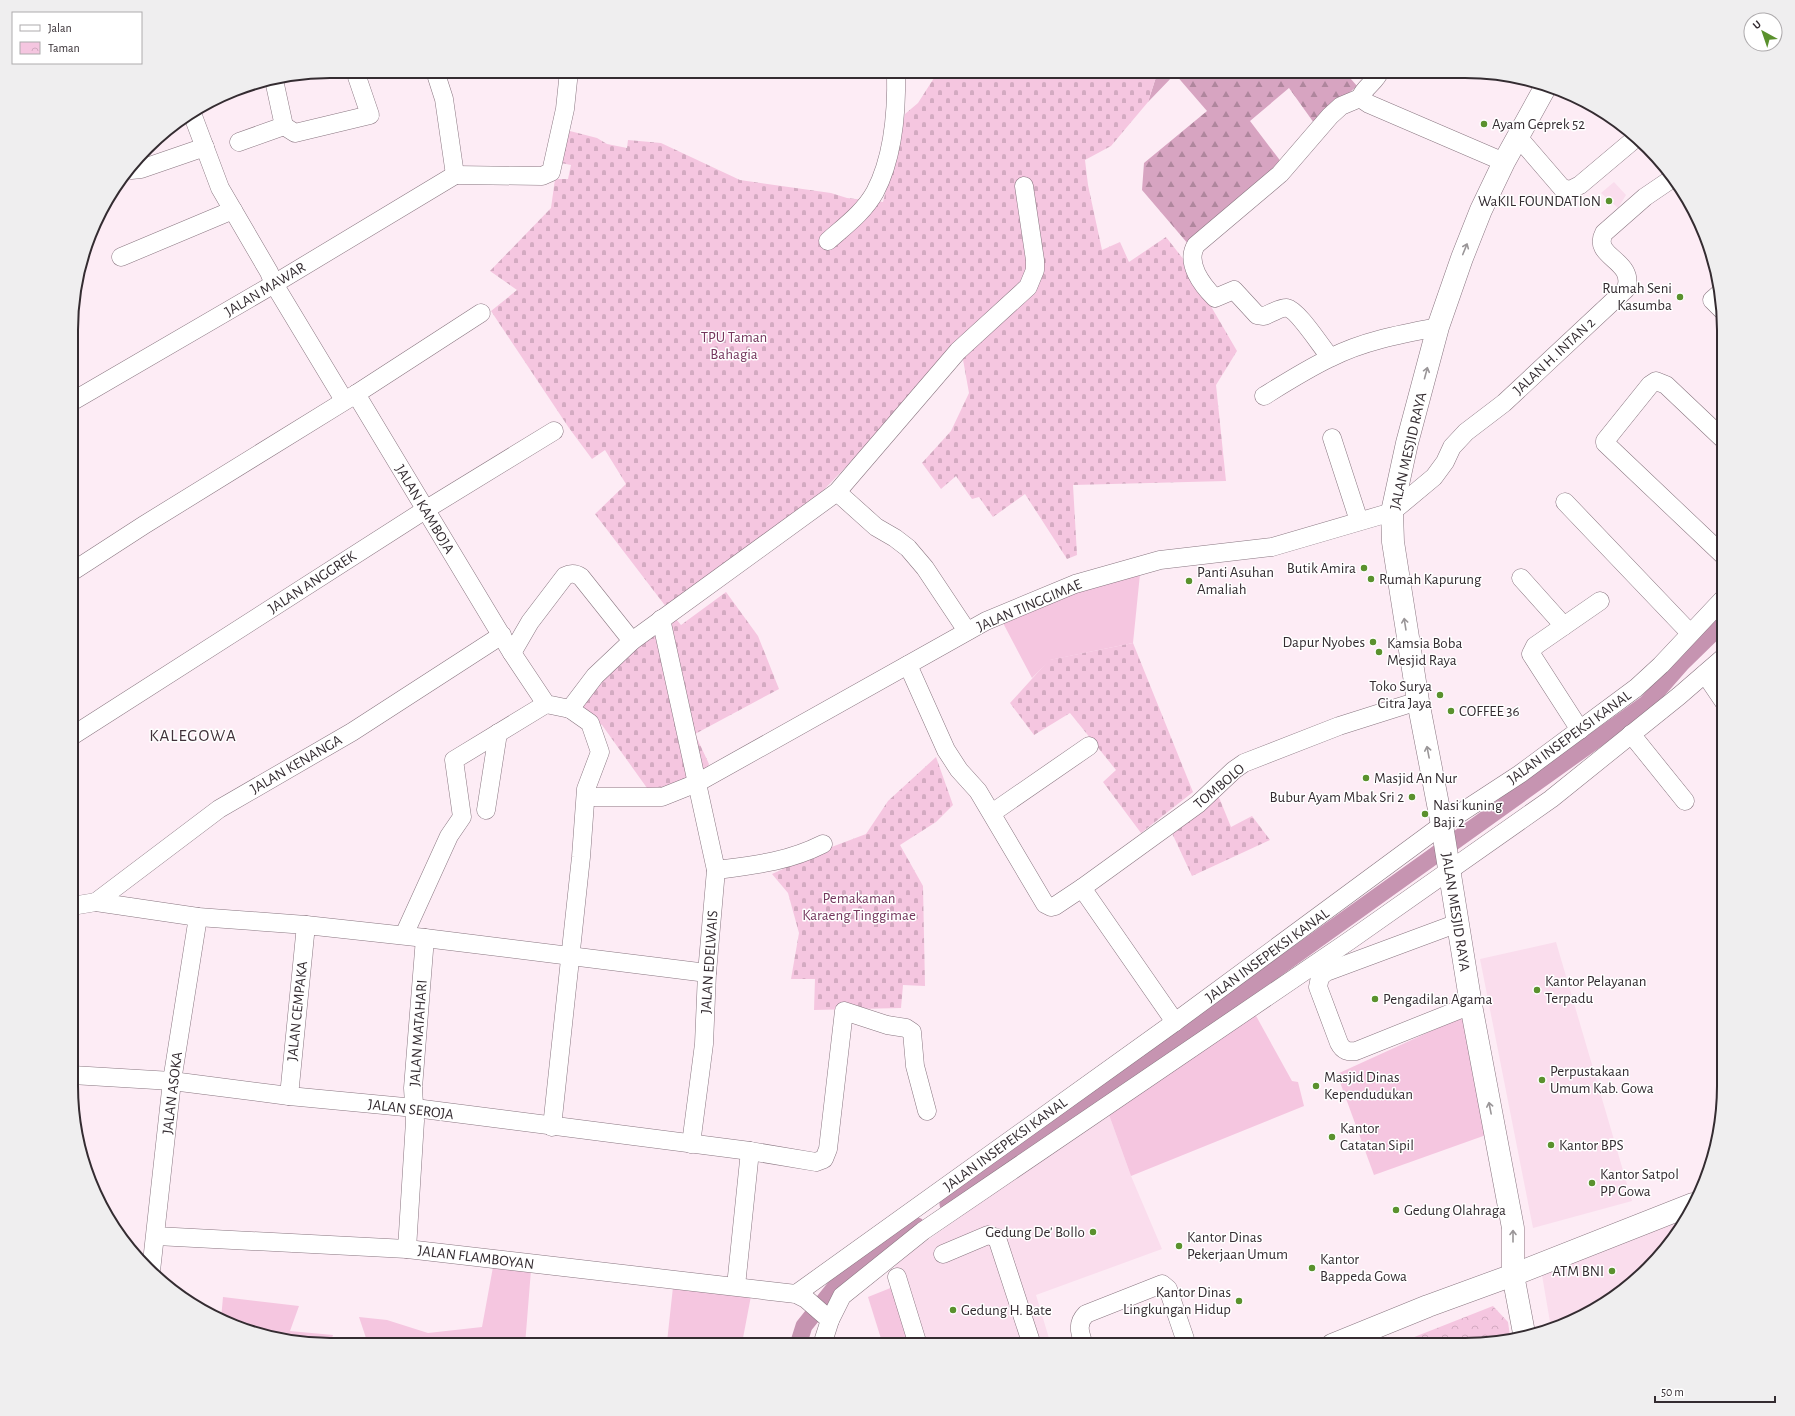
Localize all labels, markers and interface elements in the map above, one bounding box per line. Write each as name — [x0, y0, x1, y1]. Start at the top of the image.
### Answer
legend — [12, 12, 142, 64]
north arrow — [1743, 12, 1783, 52]
text: U — [1751, 18, 1763, 31]
text: Jalan — [48, 22, 72, 34]
text: Taman — [48, 42, 80, 54]
place label: Ayam Geprek 52 — [1492, 117, 1585, 132]
marker: Ayam Geprek 52 — [1479, 119, 1489, 129]
place label: WaKIL FOUNDATI0N — [1478, 194, 1601, 209]
marker: WaKIL FOUNDATI0N — [1604, 196, 1614, 206]
one-way arrow — [1462, 244, 1469, 256]
street label: JALAN MAWAR — [222, 260, 308, 319]
place label: Rumah Seni Kasumba — [1602, 281, 1672, 313]
marker: Rumah Seni Kasumba — [1675, 292, 1685, 302]
street label: JALAN H. INTAN 2 — [1511, 315, 1598, 398]
park label: TPU Taman Bahagia — [701, 330, 767, 362]
one-way arrow — [1423, 367, 1431, 380]
street label: JALAN MESJID RAYA — [1388, 391, 1429, 511]
street label: JALAN KAMBOJA — [392, 462, 457, 556]
street label: JALAN ANGGREK — [266, 548, 360, 616]
place label: Butik Amira — [1287, 561, 1356, 576]
marker: Butik Amira — [1359, 563, 1369, 573]
place label: Panti Asuhan Amaliah — [1197, 565, 1274, 597]
place label: Rumah Kapurung — [1379, 572, 1482, 587]
marker: Rumah Kapurung — [1366, 574, 1376, 584]
marker: Panti Asuhan Amaliah — [1184, 576, 1194, 586]
street label: JALAN TINGGIMAE — [975, 577, 1084, 634]
one-way arrow — [1401, 618, 1409, 631]
place label: Dapur Nyobes — [1282, 635, 1365, 650]
place label: Kamsia Boba Mesjid Raya — [1387, 636, 1462, 668]
marker: Dapur Nyobes — [1368, 637, 1378, 647]
marker: Kamsia Boba Mesjid Raya — [1374, 647, 1384, 657]
place label: Toko Surya Citra Jaya — [1369, 679, 1432, 711]
street label: JALAN INSEPEKSI KANAL — [1505, 687, 1634, 787]
marker: Toko Surya Citra Jaya — [1435, 690, 1445, 700]
place label: COFFEE 36 — [1459, 704, 1520, 719]
marker: COFFEE 36 — [1446, 706, 1456, 716]
district label: KALEGOWA — [149, 727, 237, 744]
street label: JALAN KENANGA — [248, 732, 345, 797]
one-way arrow — [1423, 746, 1431, 759]
street label: TOMBOLO — [1191, 761, 1247, 812]
place label: Masjid An Nur — [1374, 771, 1457, 786]
marker: Masjid An Nur — [1361, 773, 1371, 783]
place label: Bubur Ayam Mbak Sri 2 — [1269, 790, 1404, 805]
marker: Bubur Ayam Mbak Sri 2 — [1407, 792, 1417, 802]
place label: Nasi kuning Baji 2 — [1433, 798, 1503, 830]
marker: Nasi kuning Baji 2 — [1420, 809, 1430, 819]
street label: JALAN MESJID RAYA — [1439, 852, 1472, 973]
park label: Pemakaman Karaeng Tinggimae — [802, 891, 916, 923]
street label: JALAN INSEPEKSI KANAL — [1203, 905, 1332, 1005]
street label: JALAN EDELWAIS — [698, 910, 721, 1014]
street label: JALAN CEMPAKA — [285, 960, 310, 1062]
place label: Kantor Pelayanan Terpadu — [1545, 974, 1646, 1006]
street label: JALAN MATAHARI — [407, 979, 430, 1087]
marker: Kantor Pelayanan Terpadu — [1532, 985, 1542, 995]
place label: Pengadilan Agama — [1383, 992, 1493, 1007]
marker: Pengadilan Agama — [1370, 994, 1380, 1004]
street label: JALAN ASOKA — [160, 1051, 185, 1135]
place label: Perpustakaan Umum Kab. Gowa — [1550, 1064, 1654, 1096]
place label: Masjid Dinas Kependudukan — [1324, 1070, 1413, 1102]
marker: Perpustakaan Umum Kab. Gowa — [1537, 1075, 1547, 1085]
marker: Masjid Dinas Kependudukan — [1311, 1081, 1321, 1091]
street label: JALAN INSEPEKSI KANAL — [941, 1094, 1070, 1194]
street label: JALAN SEROJA — [367, 1097, 455, 1122]
one-way arrow — [1486, 1102, 1494, 1115]
place label: Kantor Catatan Sipil — [1340, 1121, 1414, 1153]
marker: Kantor Catatan Sipil — [1327, 1132, 1337, 1142]
place label: Kantor BPS — [1559, 1138, 1624, 1153]
marker: Kantor BPS — [1546, 1140, 1556, 1150]
place label: Kantor Satpol PP Gowa — [1600, 1167, 1679, 1199]
marker: Kantor Satpol PP Gowa — [1587, 1178, 1597, 1188]
place label: Gedung Olahraga — [1404, 1203, 1506, 1218]
marker: Gedung Olahraga — [1391, 1205, 1401, 1215]
place label: Gedung De' Bollo — [985, 1225, 1085, 1240]
marker: Gedung De' Bollo — [1088, 1227, 1098, 1237]
place label: Kantor Dinas Pekerjaan Umum — [1187, 1230, 1288, 1262]
one-way arrow — [1509, 1230, 1517, 1243]
marker: Kantor Dinas Pekerjaan Umum — [1174, 1241, 1184, 1251]
street label: JALAN FLAMBOYAN — [417, 1243, 535, 1272]
place label: Kantor Bappeda Gowa — [1320, 1252, 1407, 1284]
marker: Kantor Bappeda Gowa — [1307, 1263, 1317, 1273]
place label: ATM BNI — [1552, 1264, 1604, 1279]
marker: ATM BNI — [1607, 1266, 1617, 1276]
place label: Kantor Dinas Lingkungan Hidup — [1123, 1285, 1231, 1317]
marker: Kantor Dinas Lingkungan Hidup — [1234, 1296, 1244, 1306]
place label: Gedung H. Bate — [961, 1303, 1052, 1318]
marker: Gedung H. Bate — [948, 1305, 958, 1315]
scale bar — [1655, 1378, 1775, 1404]
text: 50 m — [1661, 1386, 1684, 1398]

